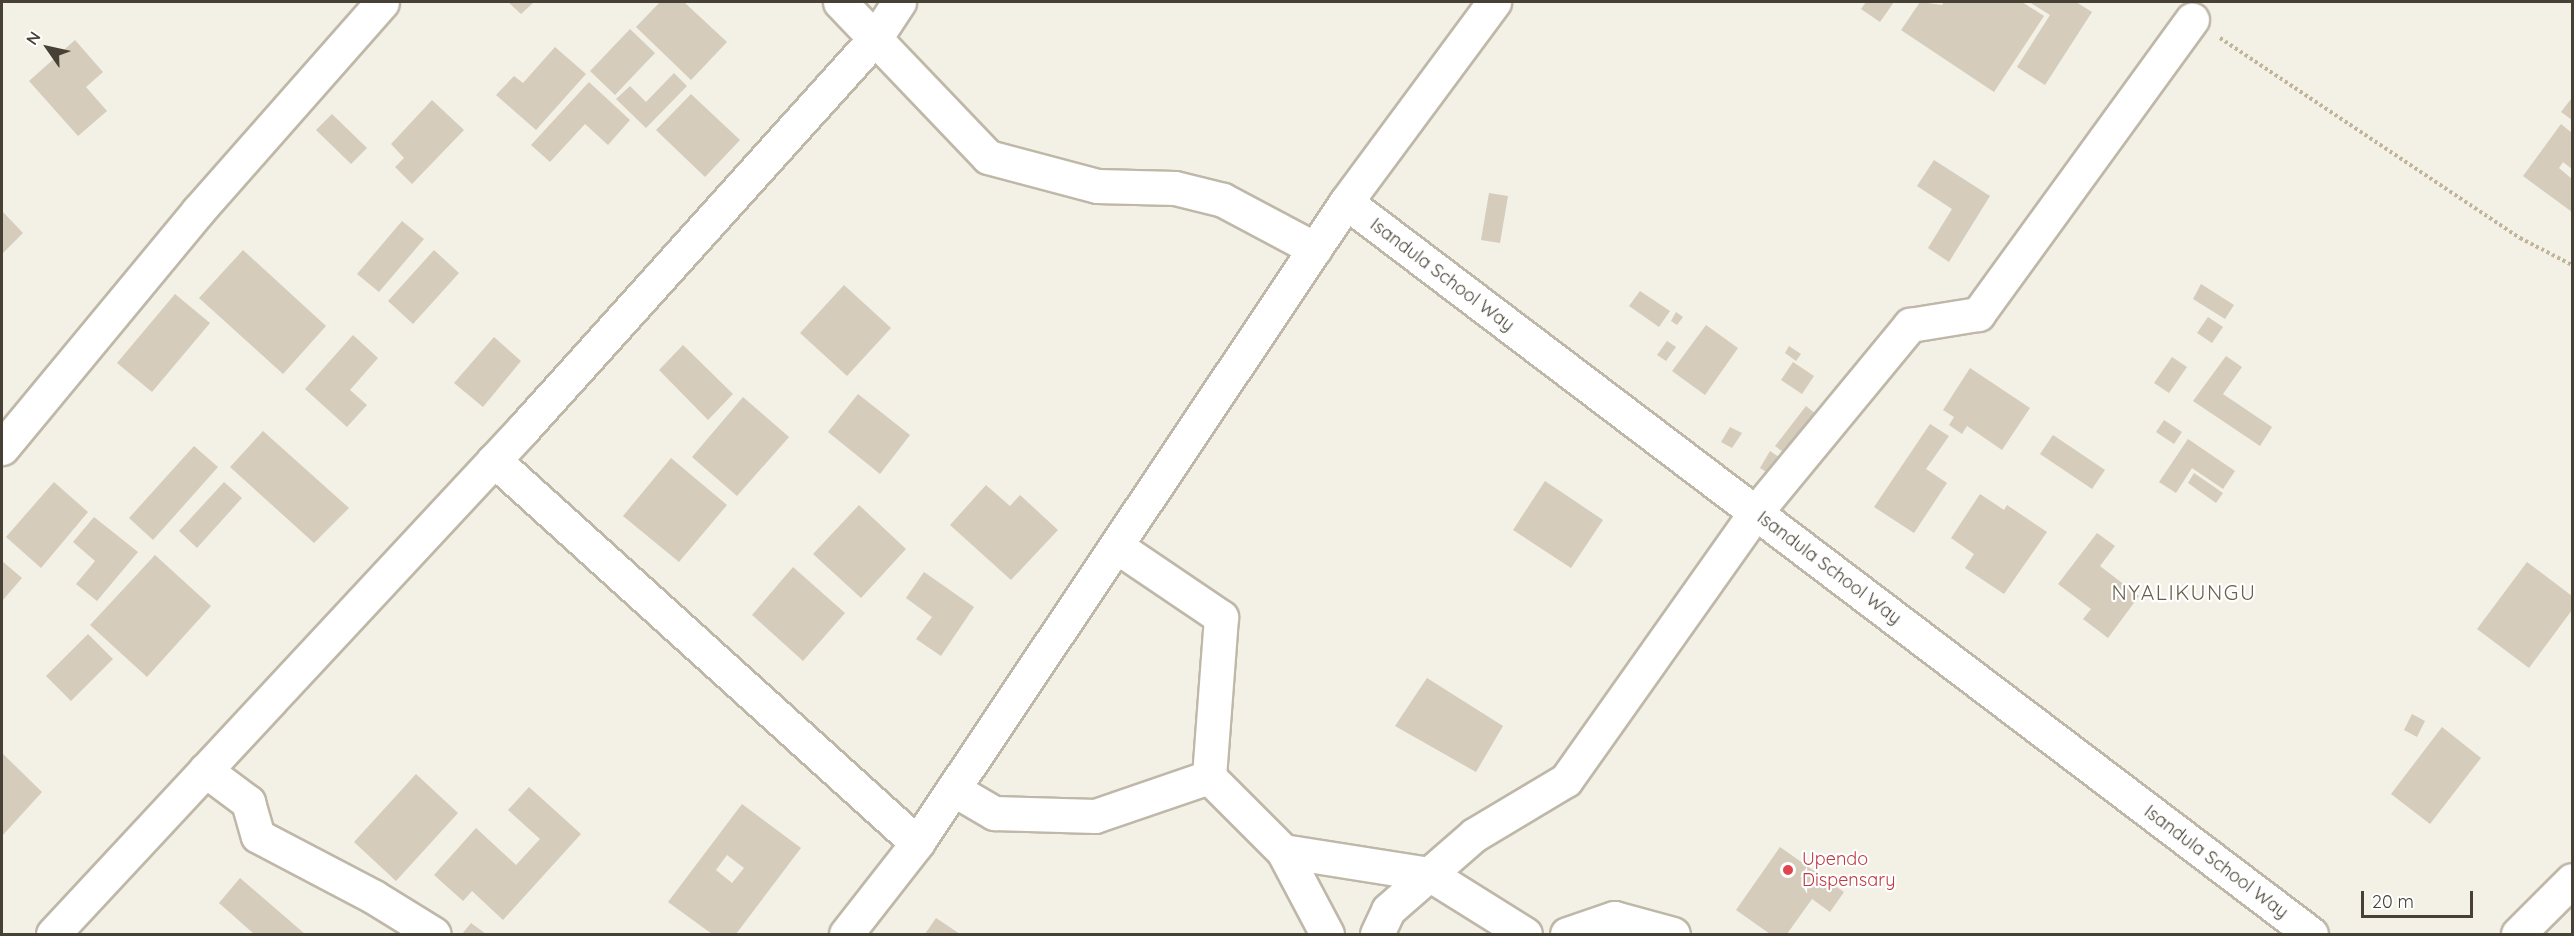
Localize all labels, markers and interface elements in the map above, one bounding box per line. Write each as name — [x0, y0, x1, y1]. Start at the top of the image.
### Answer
north arrow — [18, 18, 78, 78]
text: N — [21, 27, 45, 48]
street label: Isandula School Way — [1366, 214, 1518, 336]
street label: Isandula School Way — [1753, 507, 1905, 629]
district label: NYALIKUNGU — [2112, 579, 2256, 605]
street label: Isandula School Way — [2140, 801, 2292, 923]
place label: Upendo Dispensary — [1802, 849, 1895, 892]
marker: Upendo Dispensary — [1779, 861, 1797, 879]
scale bar — [2364, 879, 2476, 917]
text: 20 m — [2372, 890, 2414, 913]

